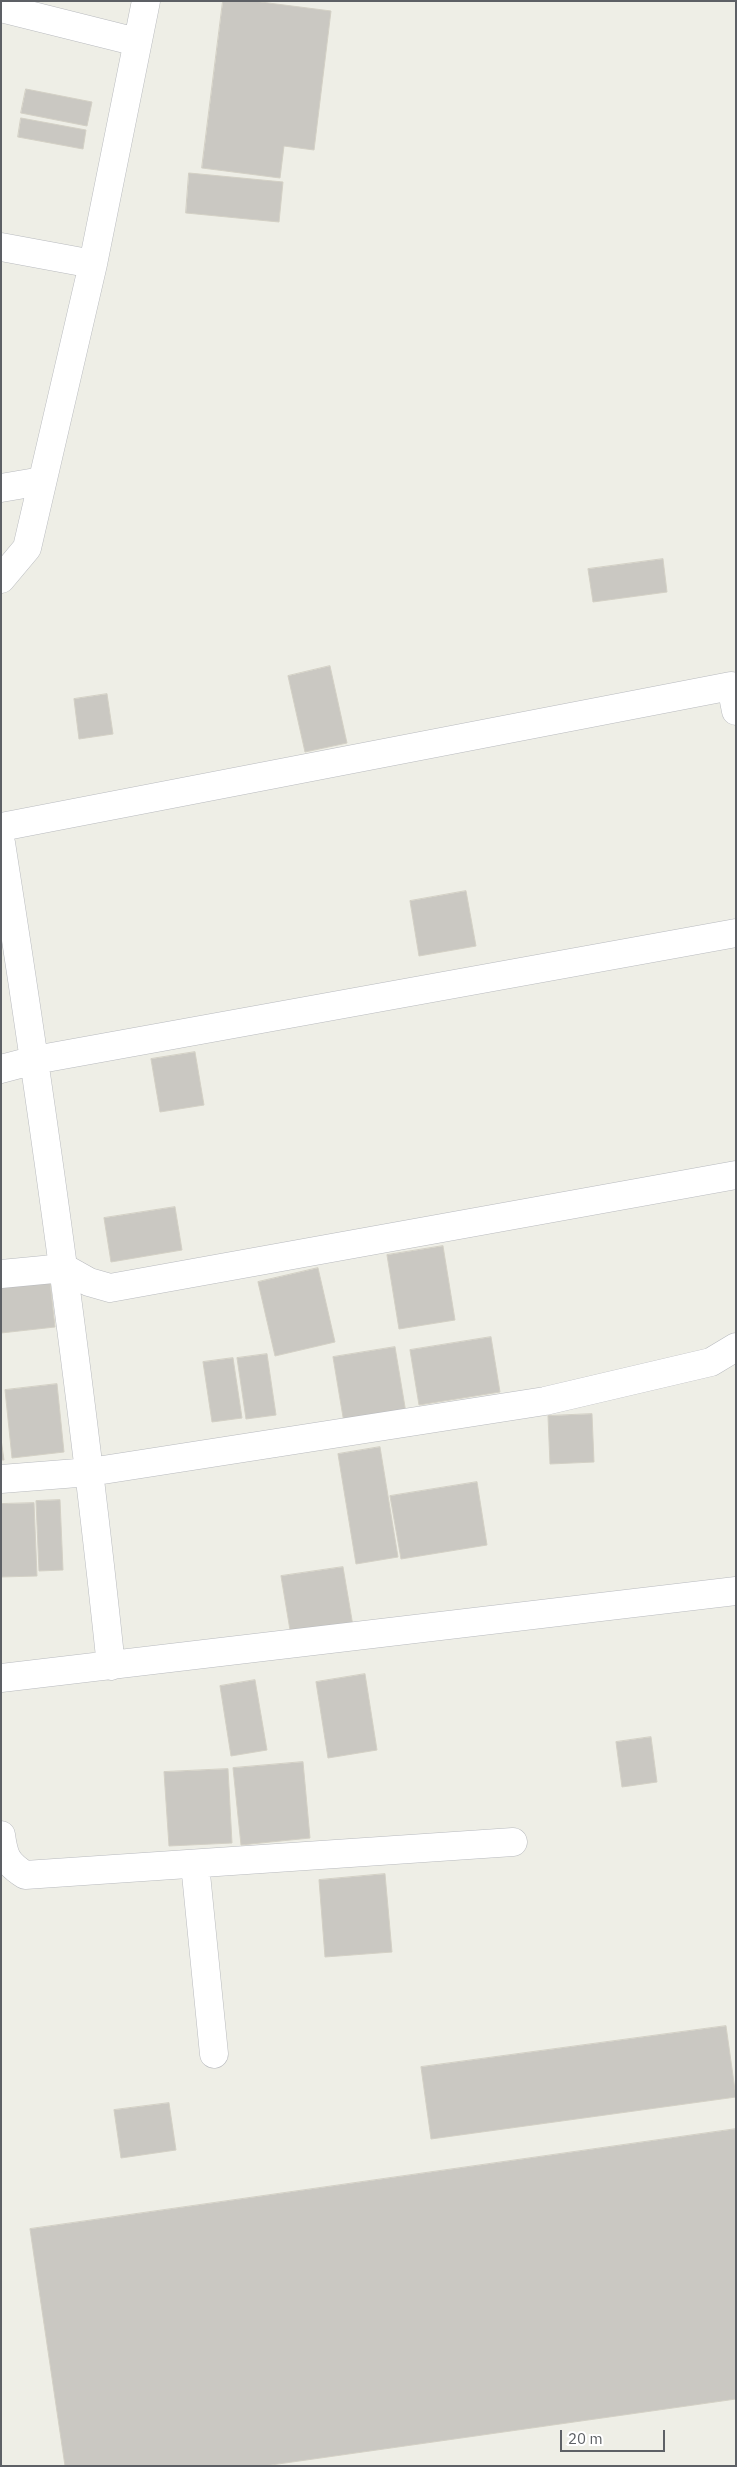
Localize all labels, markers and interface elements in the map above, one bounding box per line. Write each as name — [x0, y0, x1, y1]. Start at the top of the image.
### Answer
scale bar — [562, 2420, 667, 2452]
text: 20 m — [568, 2429, 603, 2448]

